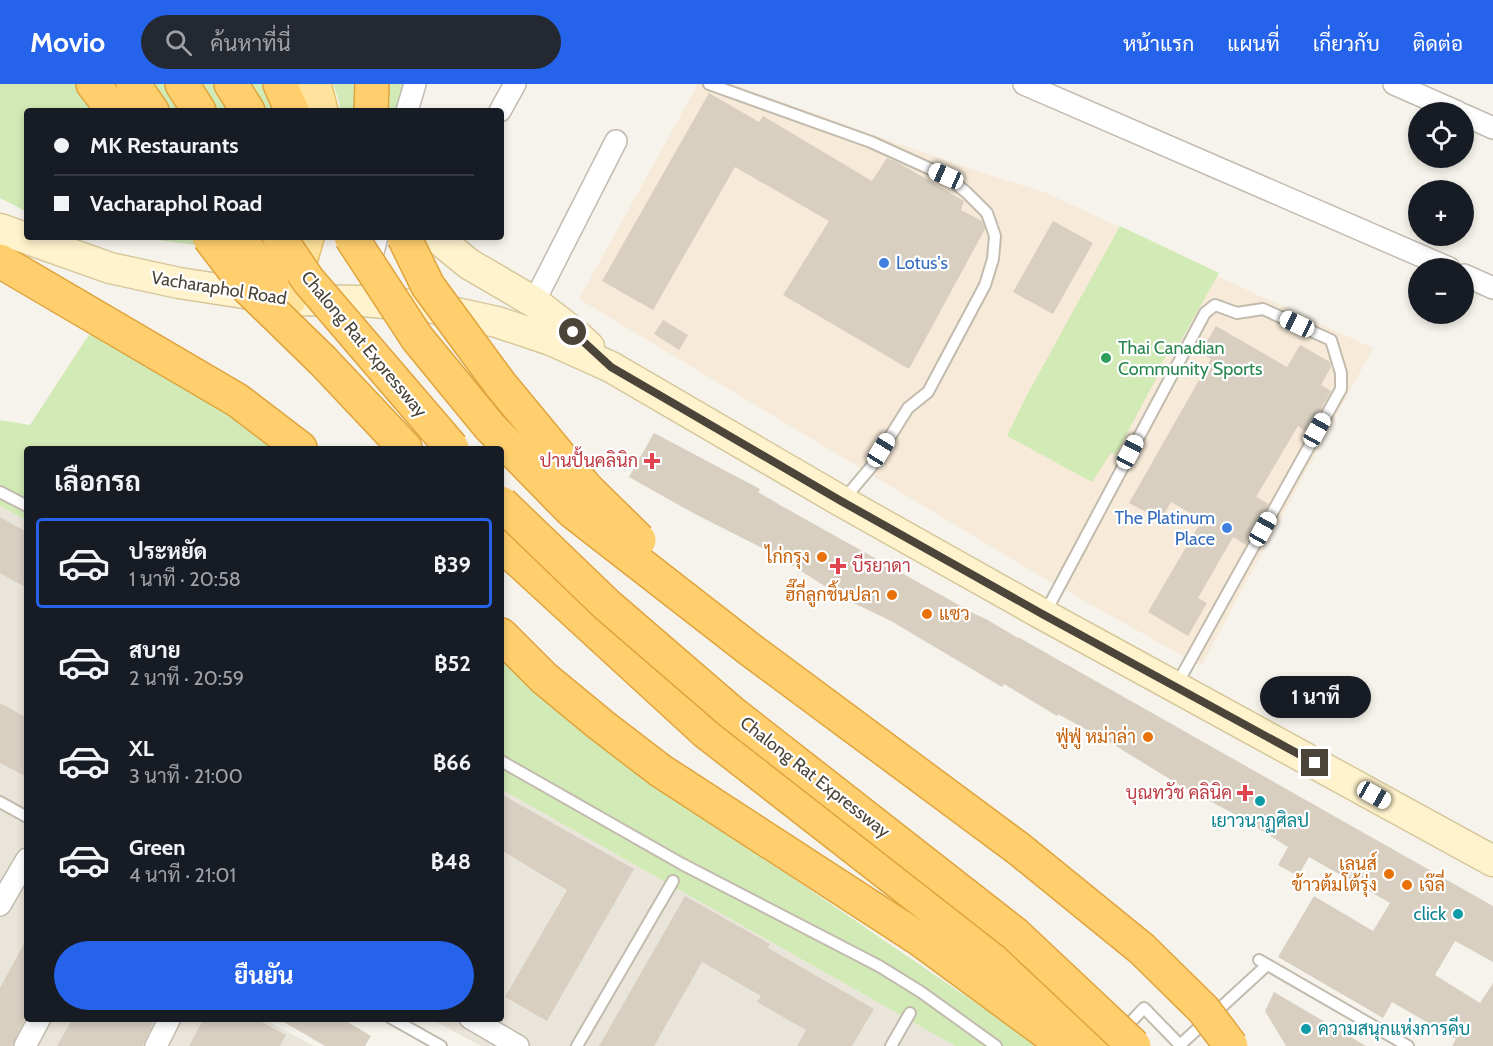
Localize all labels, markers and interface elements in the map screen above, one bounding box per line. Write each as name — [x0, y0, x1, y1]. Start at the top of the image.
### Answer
search box — [141, 15, 561, 69]
text: Movio — [30, 25, 105, 59]
icon: search — [162, 26, 195, 59]
text: ค้นหาที่นี่ — [210, 30, 291, 57]
text: หน้าแรก — [1123, 31, 1194, 56]
text: แผนที่ — [1227, 31, 1280, 56]
text: เกี่ยวกับ — [1313, 31, 1380, 56]
text: ติดต่อ — [1413, 31, 1463, 56]
map controls — [1408, 102, 1474, 324]
button: locate — [1408, 102, 1474, 168]
text: MK Restaurants — [90, 132, 239, 159]
car — [926, 160, 966, 192]
button: + — [1408, 180, 1474, 246]
text: Vacharaphol Road — [90, 190, 262, 217]
place label: Lotus's — [896, 252, 948, 274]
marker: Lotus's — [877, 256, 891, 270]
button: − — [1408, 258, 1474, 324]
street label: Vacharaphol Road — [150, 266, 288, 310]
street label: Chalong Rat Expressway — [296, 266, 432, 422]
car — [1277, 308, 1317, 340]
route start — [559, 318, 586, 345]
place label: Thai Canadian Community Sports — [1118, 337, 1262, 380]
marker: Thai Canadian Community Sports — [1099, 351, 1113, 365]
car — [1300, 410, 1334, 450]
car — [864, 430, 898, 470]
car — [1114, 432, 1146, 472]
place label: ปานปั้นคลินิก — [540, 446, 638, 472]
marker: ปานปั้นคลินิก — [643, 452, 661, 470]
text: เลือกรถ — [54, 465, 141, 498]
place label: The Platinum Place — [1114, 507, 1215, 550]
car — [1246, 509, 1280, 549]
marker: The Platinum Place — [1220, 521, 1234, 535]
icon: car — [57, 536, 111, 590]
text: ประหยัด — [129, 538, 207, 565]
place label: ไก่กรุง — [763, 544, 810, 569]
marker: ไก่กรุง — [815, 550, 829, 564]
text: ฿39 — [434, 551, 471, 578]
place label: บีรยาดา — [852, 553, 911, 577]
marker: บีรยาดา — [829, 557, 847, 575]
text: 1 นาที · 20:58 — [129, 567, 241, 591]
place label: ฮี๊กี่ลูกชิ้นปลา — [785, 578, 880, 608]
marker: ฮี๊กี่ลูกชิ้นปลา — [885, 588, 899, 602]
place label: แซว — [939, 603, 970, 625]
marker: แซว — [920, 607, 934, 621]
icon: car — [57, 635, 111, 689]
text: สบาย — [129, 637, 181, 664]
text: ฿52 — [434, 650, 471, 677]
text: 2 นาที · 20:59 — [129, 666, 244, 690]
callout: 1 นาที — [1260, 676, 1370, 718]
text: 1 นาที — [1291, 685, 1340, 709]
street label: Chalong Rat Expressway — [736, 712, 894, 842]
place label: ฟู่ฟู่ หม่าล่า — [1056, 725, 1136, 750]
marker: ฟู่ฟู่ หม่าล่า — [1141, 730, 1155, 744]
icon: car — [57, 734, 111, 788]
text: XL — [129, 735, 154, 762]
text: ฿66 — [433, 749, 471, 776]
route end — [1301, 749, 1328, 776]
text: 3 นาที · 21:00 — [129, 764, 243, 788]
car — [1354, 778, 1394, 812]
place label: บุณทวัช คลินิค — [1126, 782, 1232, 805]
marker: บุณทวัช คลินิค — [1236, 784, 1254, 802]
marker: เยาวนาฏศิลป — [1253, 794, 1267, 808]
place label: เยาวนาฏศิลป — [1211, 810, 1309, 833]
icon: car — [57, 833, 111, 887]
text: Green — [129, 834, 185, 861]
text: ฿48 — [431, 848, 471, 875]
place label: เลนส์ ข้าวต้มโต้รุ่ง — [1292, 851, 1377, 897]
text: 4 นาที · 21:01 — [129, 863, 236, 887]
marker: เลนส์ ข้าวต้มโต้รุ่ง — [1382, 867, 1396, 881]
place label: เจ๊ลี่ — [1419, 869, 1445, 896]
marker: เจ๊ลี่ — [1400, 878, 1414, 892]
place label: click — [1414, 903, 1447, 925]
marker: click — [1451, 907, 1465, 921]
button: ยืนยัน — [54, 941, 474, 1010]
place label: ความสนุกแห่งการคีบ — [1318, 1016, 1470, 1041]
marker: ความสนุกแห่งการคีบ — [1299, 1022, 1313, 1036]

